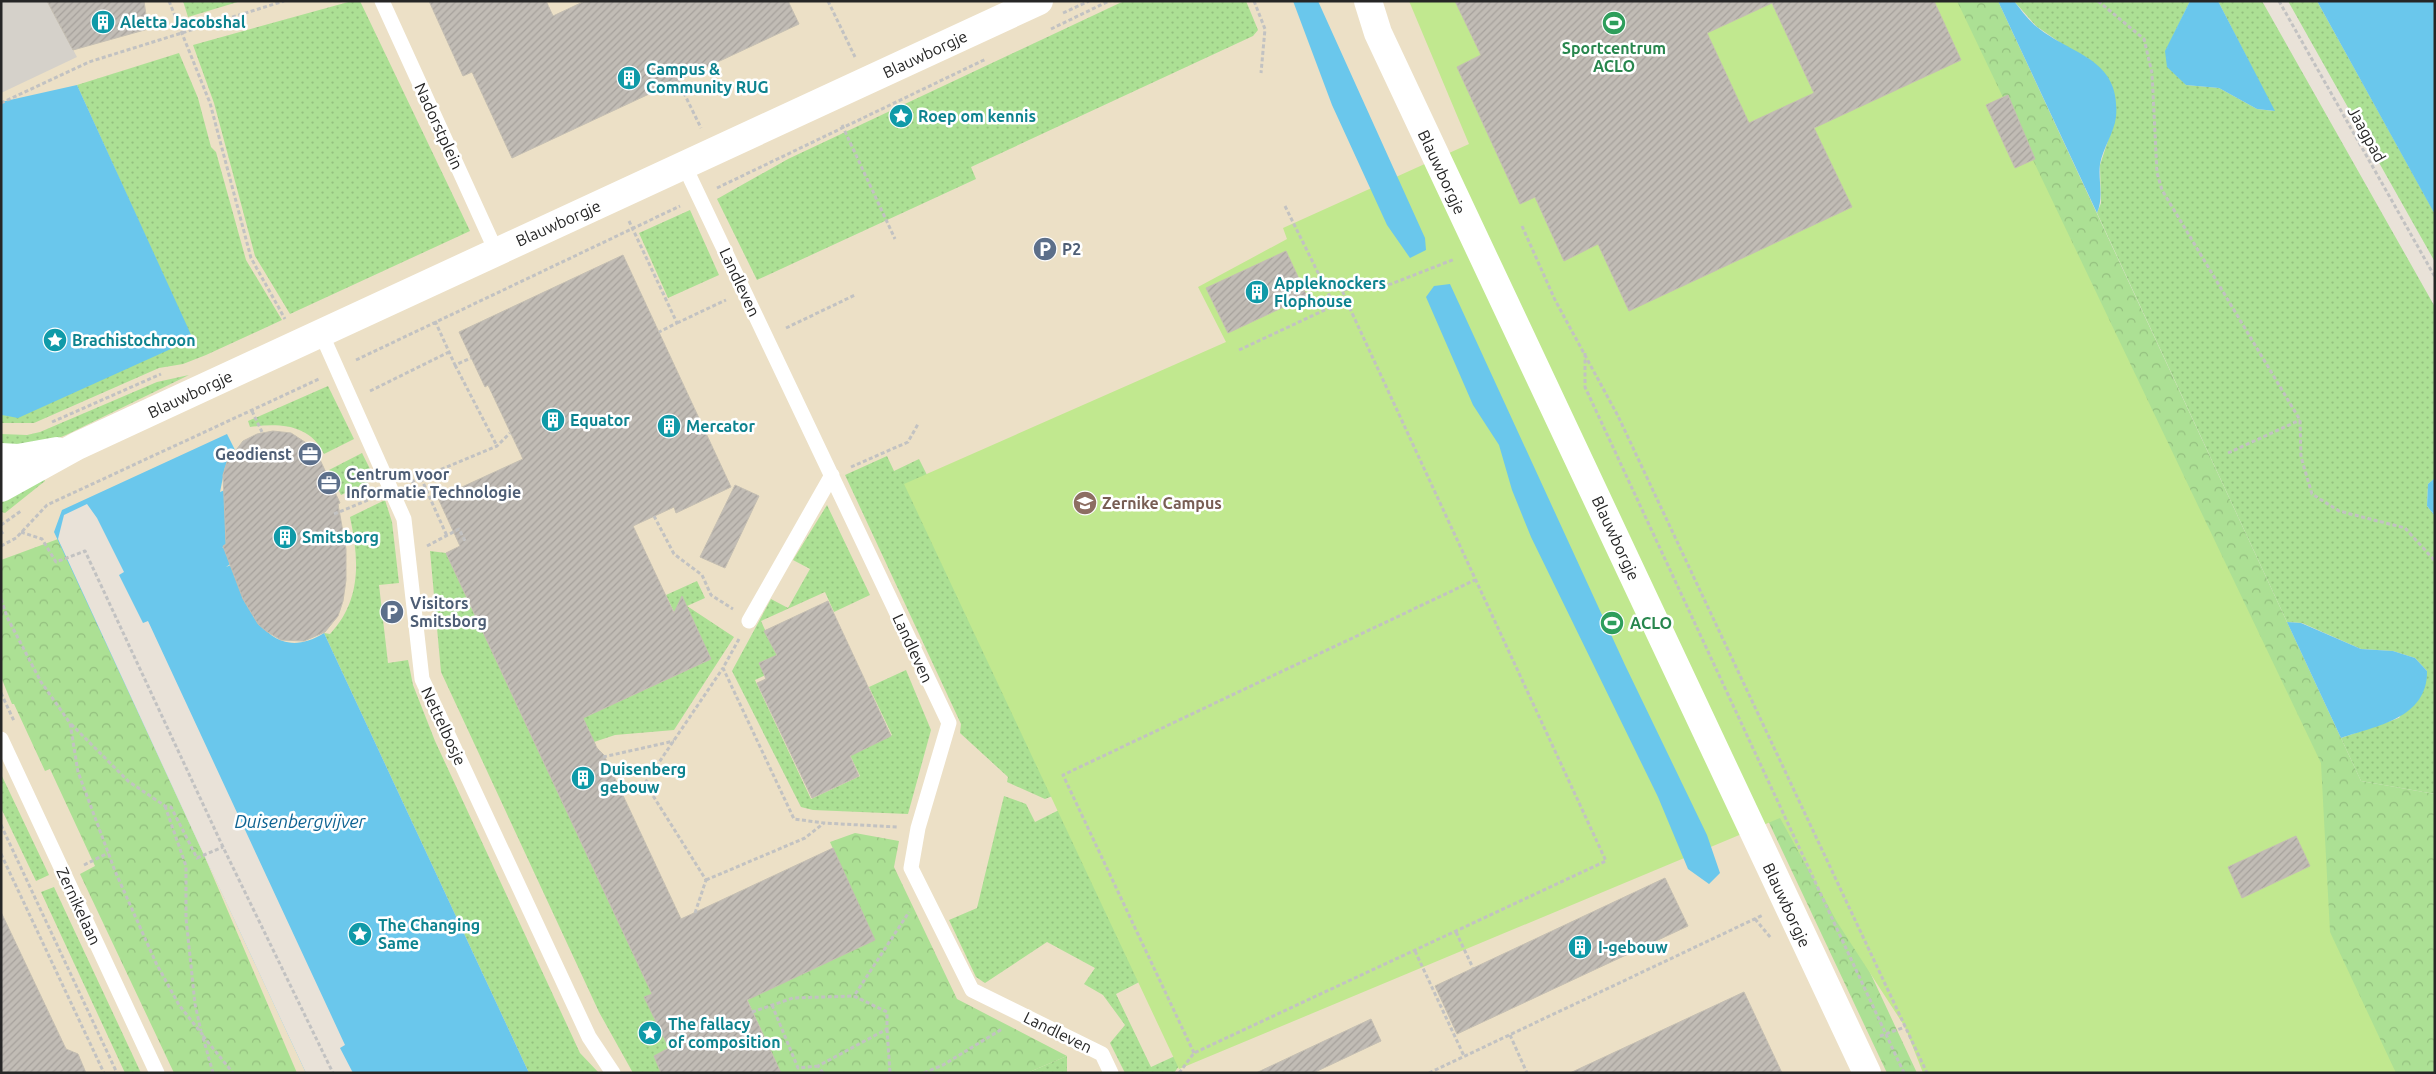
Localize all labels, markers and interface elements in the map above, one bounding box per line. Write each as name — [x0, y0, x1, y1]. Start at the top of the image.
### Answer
building icon: Aletta Jacobshal — [90, 9, 116, 35]
sports icon: Sportcentrum ACLO — [1601, 10, 1627, 36]
place label: Aletta Jacobshal — [120, 13, 246, 31]
street label: Blauwborgje — [880, 27, 970, 81]
place label: Sportcentrum ACLO — [1562, 39, 1666, 75]
place label: Campus & Community RUG — [646, 60, 768, 96]
building icon: Campus & Community RUG — [616, 65, 642, 91]
street label: Nadorstplein — [411, 80, 467, 172]
place icon: Roep om kennis — [888, 103, 914, 129]
street label: Jaagpad — [2344, 103, 2390, 165]
place label: Roep om kennis — [918, 107, 1036, 125]
street label: Blauwborgje — [1415, 127, 1469, 217]
street label: Blauwborgje — [513, 196, 603, 250]
parking icon: P2 — [1032, 236, 1058, 262]
place label: P2 — [1062, 240, 1081, 258]
street label: Landleven — [716, 245, 764, 319]
place label: Appleknockers Flophouse — [1274, 274, 1386, 310]
building icon: Appleknockers Flophouse — [1244, 279, 1270, 305]
place icon: Brachistochroon — [42, 327, 68, 353]
place label: Brachistochroon — [72, 331, 196, 349]
street label: Blauwborgje — [145, 367, 235, 421]
building icon: Equator — [540, 407, 566, 433]
place label: Equator — [570, 411, 630, 429]
building icon: Mercator — [656, 413, 682, 439]
place label: Mercator — [686, 417, 755, 435]
office icon: Geodienst — [297, 441, 323, 467]
place label: Geodienst — [215, 445, 292, 463]
place label: Centrum voor Informatie Technologie — [346, 465, 521, 501]
office icon: Centrum voor Informatie Technologie — [316, 470, 342, 496]
school or university icon: Zernike Campus — [1072, 490, 1098, 516]
street label: Blauwborgje — [1589, 493, 1643, 583]
place label: Zernike Campus — [1102, 494, 1222, 512]
building icon: Smitsborg — [272, 524, 298, 550]
place label: Smitsborg — [302, 528, 379, 546]
place label: Visitors Smitsborg — [410, 594, 487, 630]
parking icon: Visitors Smitsborg — [379, 599, 405, 625]
sports icon: ACLO — [1599, 610, 1625, 636]
street label: Landleven — [889, 611, 937, 685]
place label: ACLO — [1630, 614, 1672, 632]
street label: Nettelbosje — [418, 684, 470, 768]
place label: Duisenberg gebouw — [600, 760, 686, 796]
building icon: Duisenberg gebouw — [570, 765, 596, 791]
water label: Duisenbergvijver — [234, 811, 367, 831]
street label: Blauwborgje — [1760, 860, 1814, 950]
street label: Zernikelaan — [53, 864, 105, 948]
place label: The Changing Same — [378, 916, 480, 952]
place icon: The Changing Same — [347, 921, 373, 947]
building icon: I-gebouw — [1567, 934, 1593, 960]
place label: I-gebouw — [1598, 938, 1668, 956]
street label: Landleven — [1021, 1008, 1095, 1056]
place label: The fallacy of composition — [668, 1015, 781, 1051]
place icon: The fallacy of composition — [637, 1020, 663, 1046]

